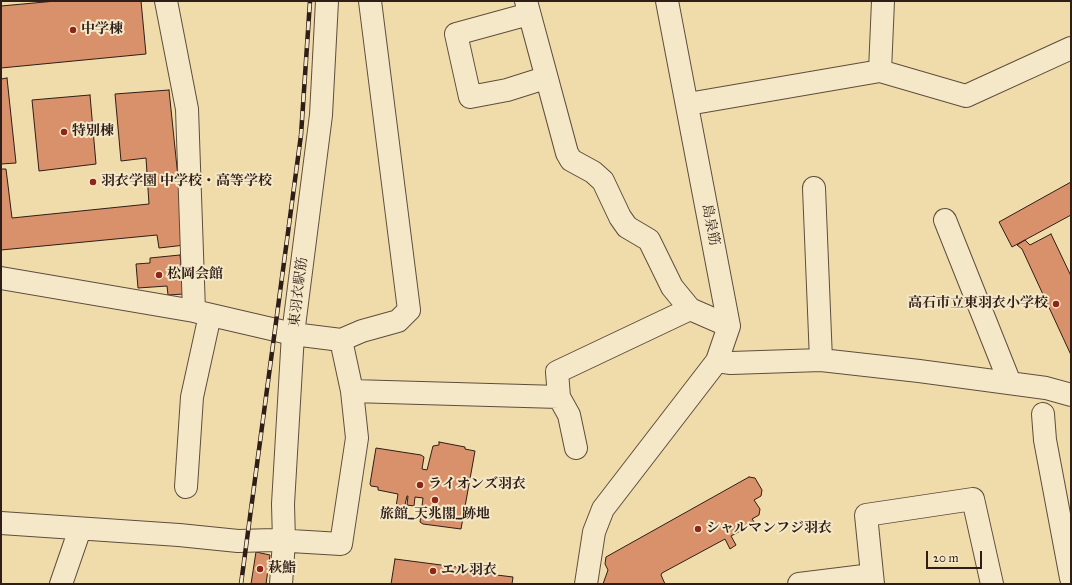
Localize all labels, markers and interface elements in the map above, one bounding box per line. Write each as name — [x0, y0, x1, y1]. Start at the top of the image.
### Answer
place label: 中学棟 — [81, 22, 123, 38]
marker: 中学棟 — [68, 25, 78, 35]
place label: 特別棟 — [72, 124, 114, 140]
marker: 特別棟 — [59, 127, 69, 137]
place label: 羽衣学園 中学校・高等学校 — [101, 174, 272, 190]
marker: 羽衣学園 中学校・高等学校 — [88, 177, 98, 187]
street label: 島泉筋 — [698, 203, 722, 247]
street label: 東羽衣駅筋 — [286, 256, 312, 328]
place label: 松岡会館 — [167, 267, 223, 283]
marker: 松岡会館 — [154, 270, 164, 280]
place label: 高石市立東羽衣小学校 — [908, 296, 1048, 312]
marker: 高石市立東羽衣小学校 — [1051, 299, 1061, 309]
place label: ライオンズ羽衣 — [428, 477, 526, 493]
marker: ライオンズ羽衣 — [415, 480, 425, 490]
marker: 旅館_天兆閣_跡地 — [430, 495, 440, 505]
place label: 旅館_天兆閣_跡地 — [380, 507, 490, 523]
place label: シャルマンフジ羽衣 — [706, 521, 832, 537]
marker: シャルマンフジ羽衣 — [693, 524, 703, 534]
scale bar — [928, 543, 984, 569]
text: 20 m — [933, 551, 959, 565]
place label: 萩鮨 — [268, 561, 296, 577]
place label: エル羽衣 — [441, 563, 497, 579]
marker: 萩鮨 — [255, 564, 265, 574]
marker: エル羽衣 — [428, 566, 438, 576]

